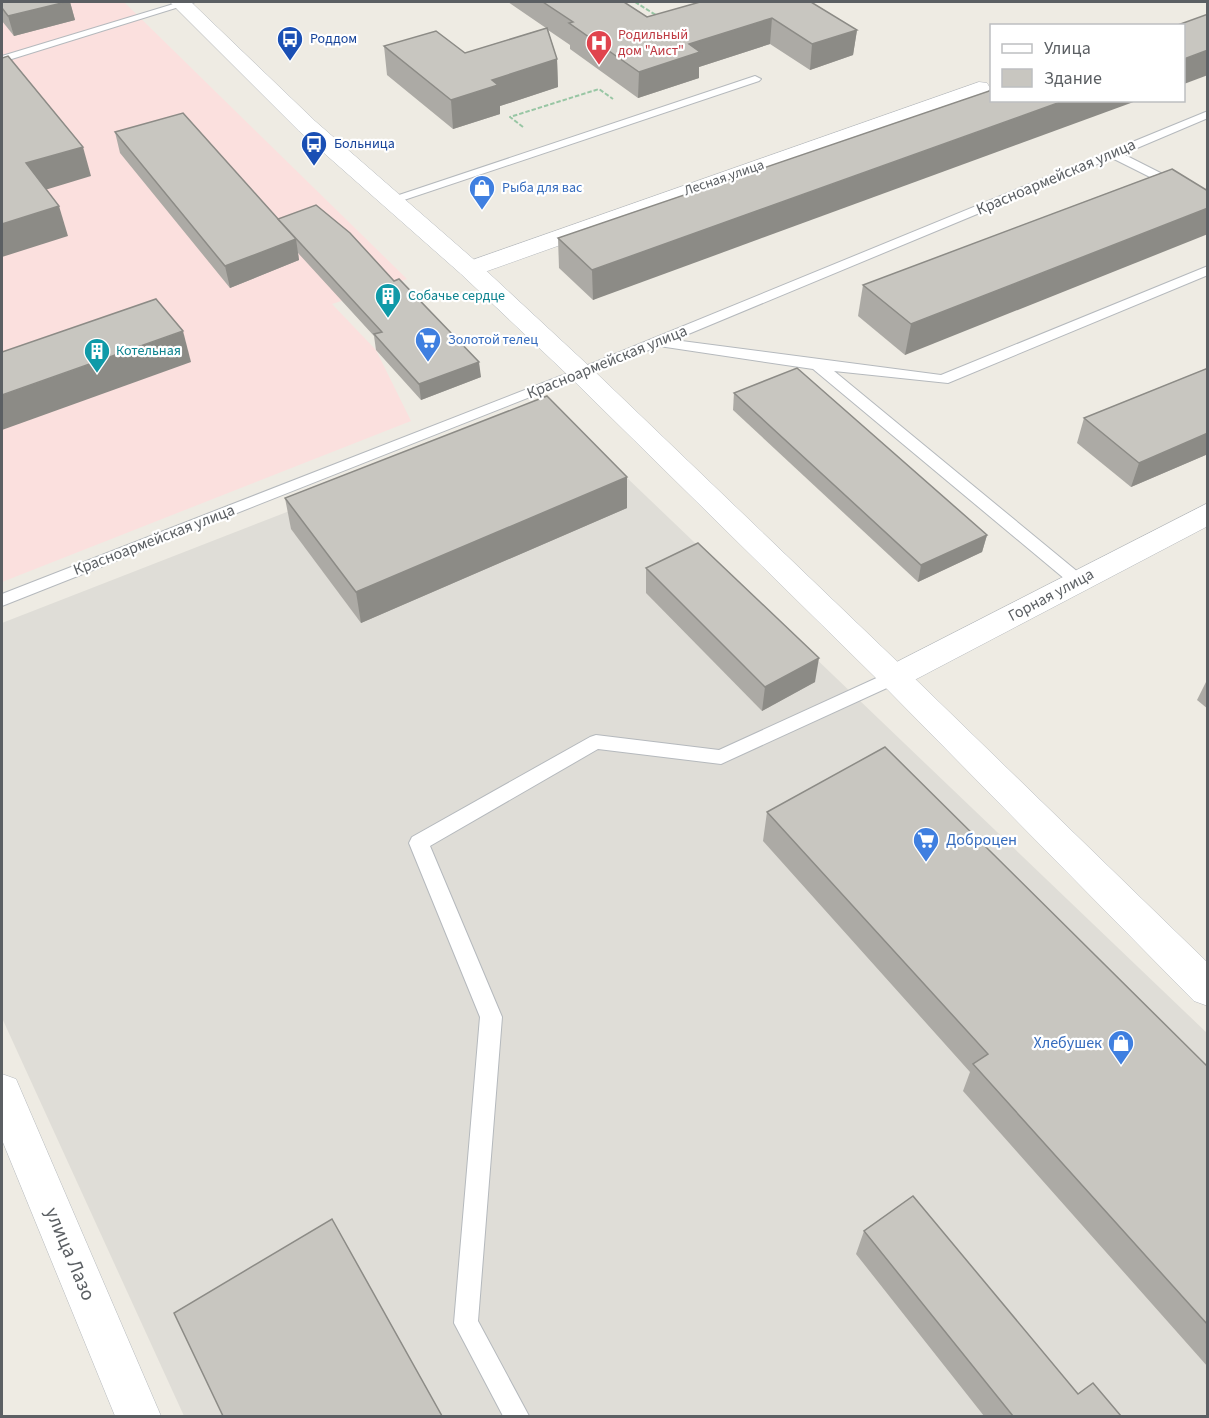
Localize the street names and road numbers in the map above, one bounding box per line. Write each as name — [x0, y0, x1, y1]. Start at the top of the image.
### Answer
street label: Красноармейская улица — [973, 133, 1139, 221]
street label: Лесная улица — [681, 155, 767, 201]
street label: Красноармейская улица — [523, 320, 691, 404]
street label: Красноармейская улица — [70, 499, 238, 581]
street label: Горная улица — [1004, 563, 1098, 627]
street label: улица Лазо — [38, 1203, 102, 1305]

